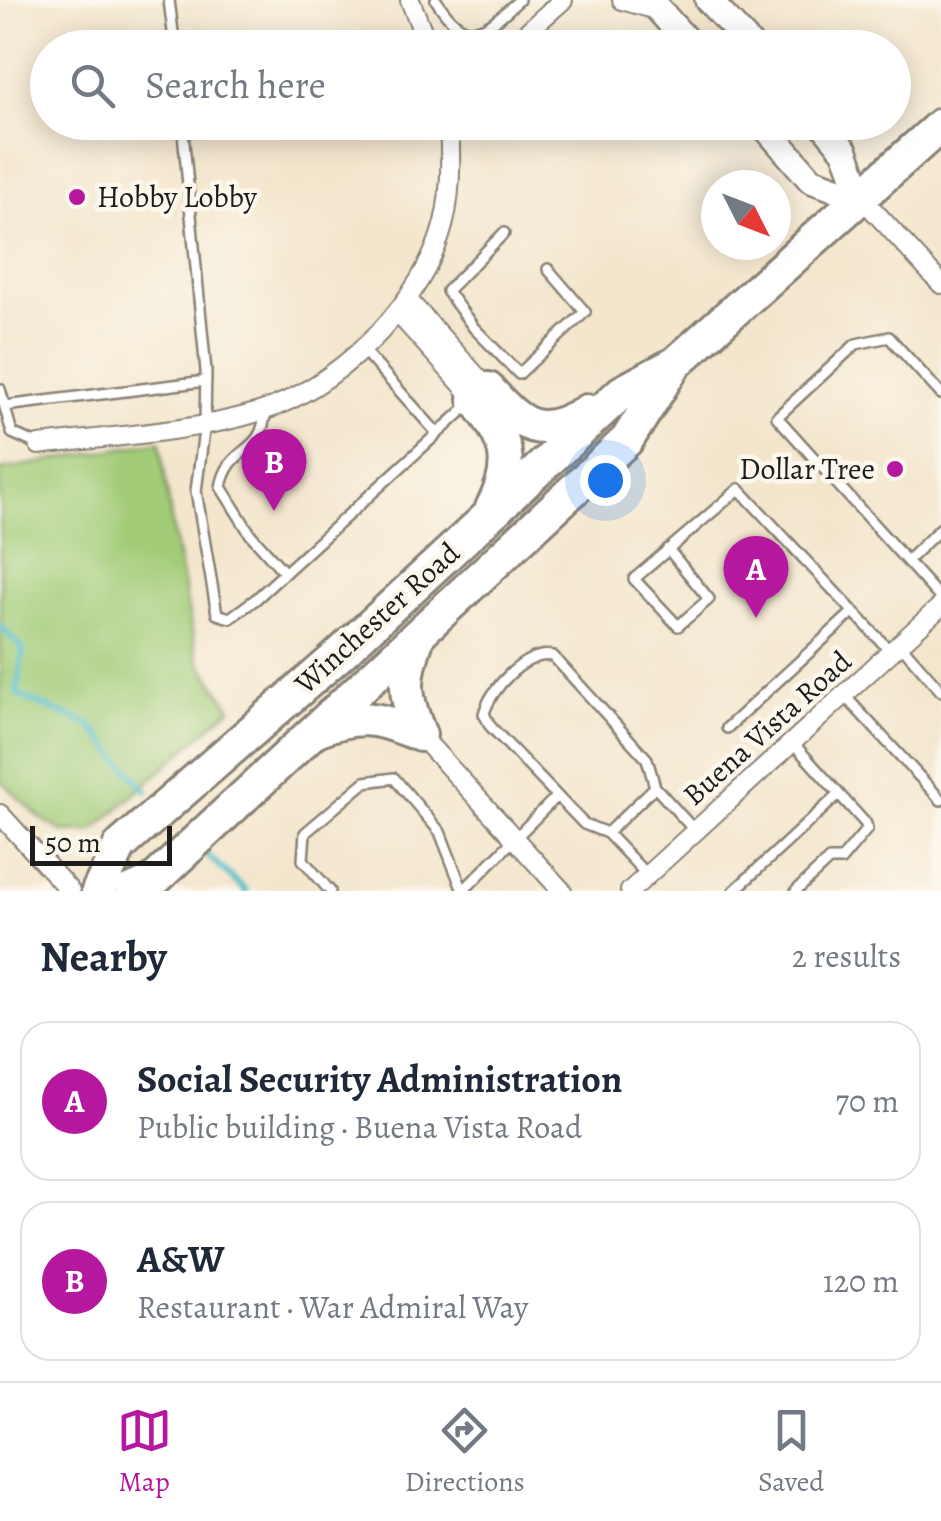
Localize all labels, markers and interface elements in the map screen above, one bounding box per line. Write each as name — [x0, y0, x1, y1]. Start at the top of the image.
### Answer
search box — [30, 30, 911, 140]
icon: search — [65, 58, 120, 113]
text: Search here — [145, 59, 326, 111]
north arrow — [701, 170, 791, 260]
place label: Hobby Lobby — [97, 177, 257, 217]
marker: Hobby Lobby — [66, 186, 88, 208]
pin: B — [242, 428, 306, 511]
place label: Dollar Tree — [739, 449, 875, 489]
your location — [580, 455, 631, 506]
marker: Dollar Tree — [884, 458, 906, 480]
street label: Winchester Road — [285, 533, 469, 704]
pin: A — [724, 536, 788, 618]
street label: Buena Vista Road — [674, 641, 860, 814]
scale bar — [30, 821, 172, 866]
text: 50 m — [45, 824, 101, 862]
text: Nearby — [40, 928, 167, 985]
text: 2 results — [792, 934, 901, 978]
text: Social Security Administration — [137, 1053, 622, 1105]
text: A — [64, 1079, 85, 1123]
text: 70 m — [836, 1079, 899, 1123]
text: Public building · Buena Vista Road — [137, 1105, 582, 1149]
text: A&W — [137, 1233, 225, 1285]
text: B — [64, 1259, 85, 1303]
text: 120 m — [823, 1259, 899, 1303]
text: Restaurant · War Admiral Way — [137, 1285, 528, 1329]
tab: Map — [117, 1403, 172, 1501]
tab: Directions — [405, 1403, 525, 1501]
tab: Saved — [758, 1403, 824, 1501]

